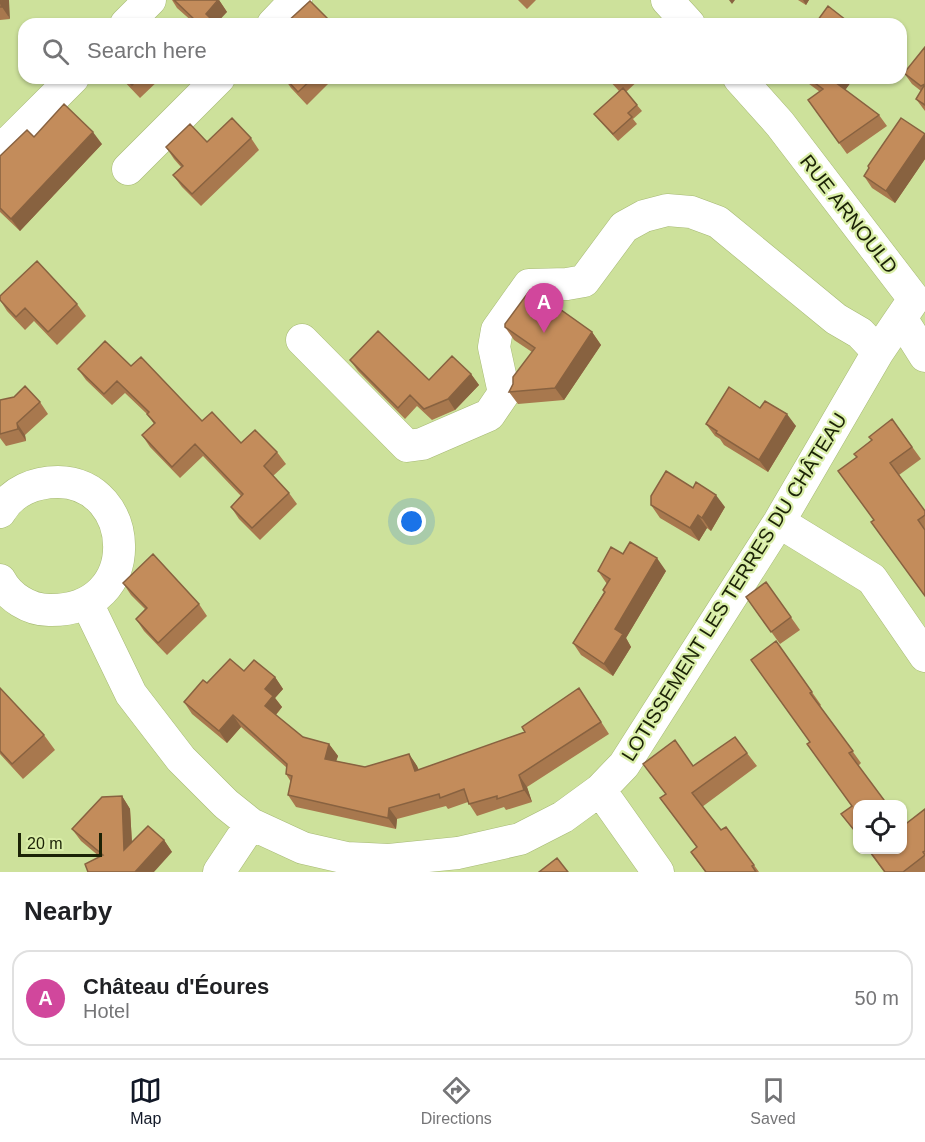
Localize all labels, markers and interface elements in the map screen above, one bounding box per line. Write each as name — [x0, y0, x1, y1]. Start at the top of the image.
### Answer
search box — [18, 18, 907, 84]
icon: search — [39, 35, 72, 68]
text: Search here — [87, 38, 207, 63]
street label: RUE ARNOULD — [796, 150, 902, 278]
pin: A — [524, 284, 564, 333]
street label: LOTISSEMENT LES TERRES DU CHÂTEAU — [617, 409, 851, 765]
your location — [397, 507, 426, 536]
map controls — [853, 800, 907, 854]
button: locate — [853, 800, 907, 854]
scale bar — [18, 830, 102, 858]
text: 20 m — [27, 835, 63, 852]
text: Nearby — [24, 896, 112, 926]
text: Château d'Éoures — [83, 974, 269, 999]
text: A — [38, 987, 53, 1009]
text: 50 m — [855, 987, 899, 1009]
text: Hotel — [83, 1000, 130, 1022]
tab: Map — [129, 1074, 162, 1128]
tab: Directions — [421, 1074, 492, 1128]
tab: Saved — [750, 1074, 796, 1128]

